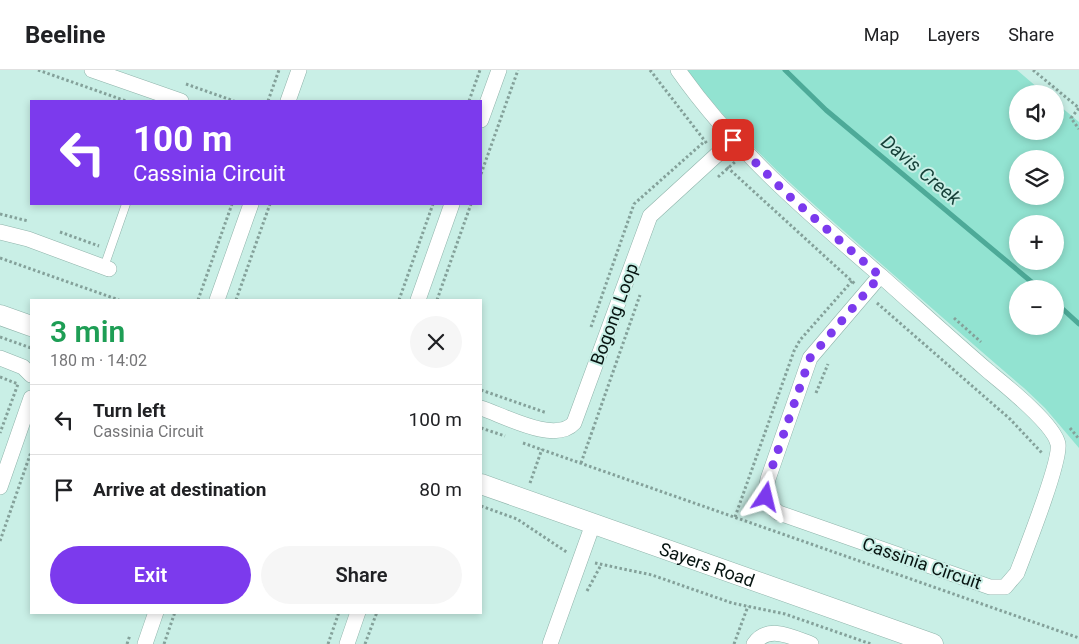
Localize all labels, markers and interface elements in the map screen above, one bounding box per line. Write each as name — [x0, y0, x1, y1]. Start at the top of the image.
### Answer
text: Beeline — [25, 21, 105, 49]
text: Map — [864, 24, 899, 45]
text: Layers — [927, 24, 980, 45]
text: Share — [1008, 24, 1054, 45]
map controls — [1009, 85, 1064, 335]
button: sound — [1009, 85, 1064, 140]
text: 100 m — [133, 119, 232, 160]
pin — [712, 119, 754, 161]
icon: left — [50, 120, 115, 185]
icon: arrive — [719, 126, 747, 154]
water label: Davis Creek — [877, 130, 966, 210]
button: layers — [1009, 150, 1064, 205]
text: Cassinia Circuit — [133, 161, 285, 186]
button: + — [1009, 215, 1064, 270]
street label: Bogong Loop — [586, 260, 642, 368]
button: − — [1009, 280, 1064, 335]
text: 3 min — [50, 314, 125, 349]
button: close — [410, 316, 462, 368]
text: 180 m · 14:02 — [50, 351, 147, 370]
text: Turn left — [93, 399, 166, 422]
icon: left — [50, 406, 78, 434]
text: 100 m — [409, 408, 462, 431]
text: Cassinia Circuit — [93, 422, 204, 441]
position arrow — [739, 470, 791, 522]
icon: arrive — [50, 476, 78, 504]
text: Arrive at destination — [93, 478, 266, 501]
text: 80 m — [419, 478, 462, 501]
street label: Cassinia Circuit — [860, 533, 984, 593]
street label: Sayers Road — [657, 538, 758, 591]
button: Exit — [50, 546, 251, 604]
button: Share — [261, 546, 462, 604]

